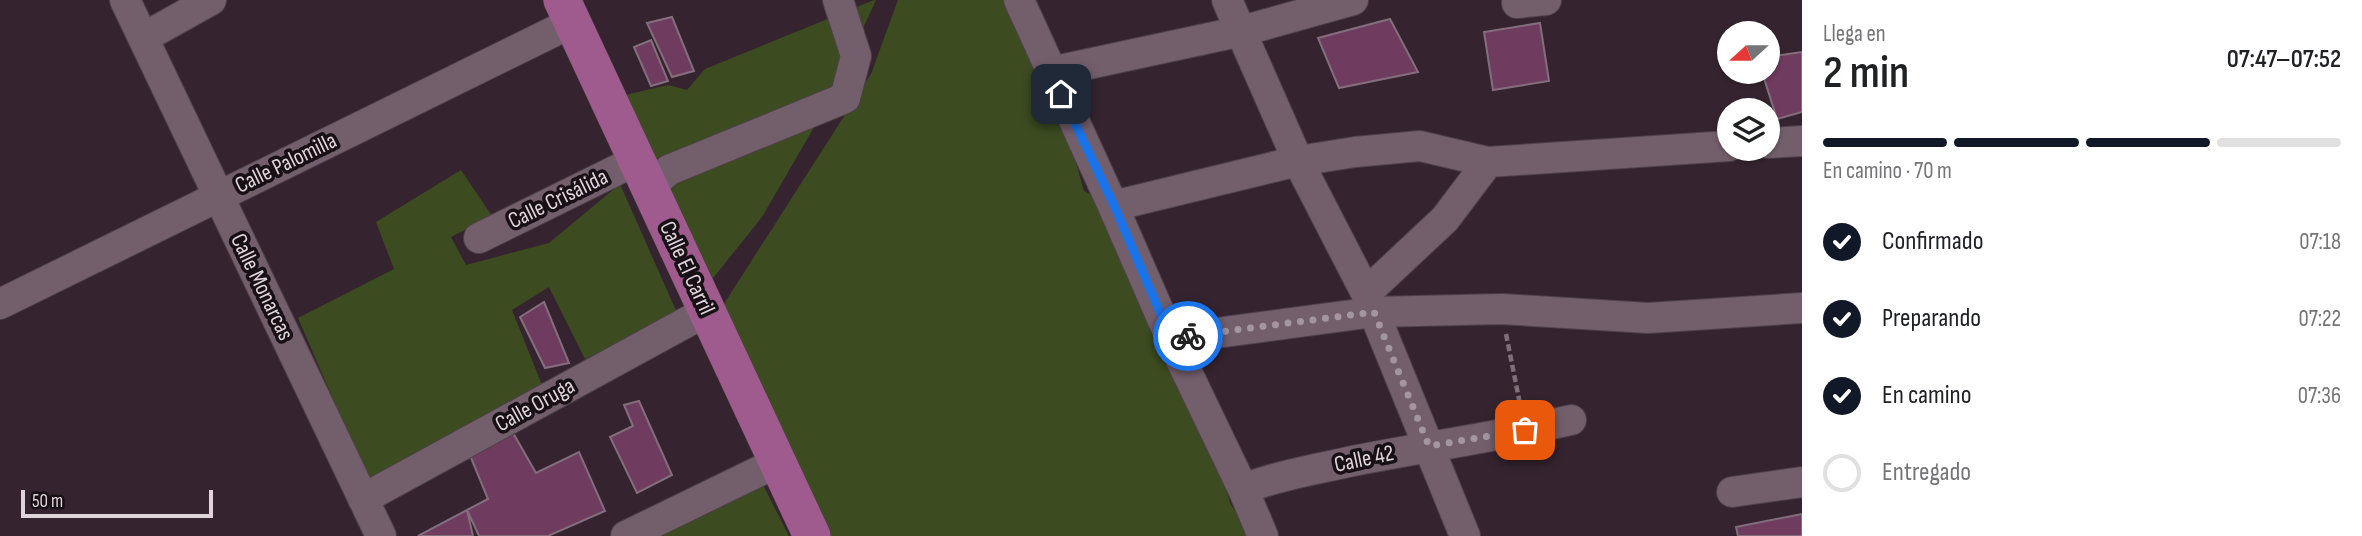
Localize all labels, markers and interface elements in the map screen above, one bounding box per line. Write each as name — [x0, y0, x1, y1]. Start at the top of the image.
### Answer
text: Llega en — [1823, 20, 1886, 48]
north arrow — [1717, 21, 1780, 84]
map controls — [1717, 21, 1780, 161]
text: 07:47–07:52 — [2227, 44, 2341, 75]
text: 2 min — [1823, 46, 1909, 101]
pin — [1031, 64, 1091, 124]
icon: home — [1042, 75, 1080, 113]
button: layers — [1717, 98, 1780, 161]
street label: Calle Palomilla — [231, 126, 341, 200]
text: En camino · 70 m — [1823, 157, 1952, 185]
street label: Calle Crisálida — [504, 163, 612, 235]
street label: Calle El Carril — [653, 217, 721, 319]
icon: check — [1823, 223, 1861, 261]
text: Confirmado — [1882, 226, 1983, 257]
text: 07:18 — [2299, 228, 2341, 256]
street label: Calle Monarcas — [224, 229, 300, 345]
icon: check — [1823, 300, 1861, 338]
courier — [1153, 301, 1223, 371]
text: Preparando — [1882, 303, 1981, 334]
text: 07:22 — [2298, 305, 2341, 333]
icon: bike — [1169, 317, 1207, 355]
street label: Calle Oruga — [490, 372, 580, 438]
icon: check — [1823, 377, 1861, 415]
text: En camino — [1882, 380, 1972, 411]
text: 07:36 — [2298, 382, 2341, 410]
pin — [1495, 400, 1555, 460]
icon: bag — [1506, 411, 1544, 449]
street label: Calle 42 — [1332, 439, 1396, 479]
text: Entregado — [1882, 457, 1971, 488]
scale bar — [21, 487, 214, 519]
text: 50 m — [32, 490, 63, 513]

